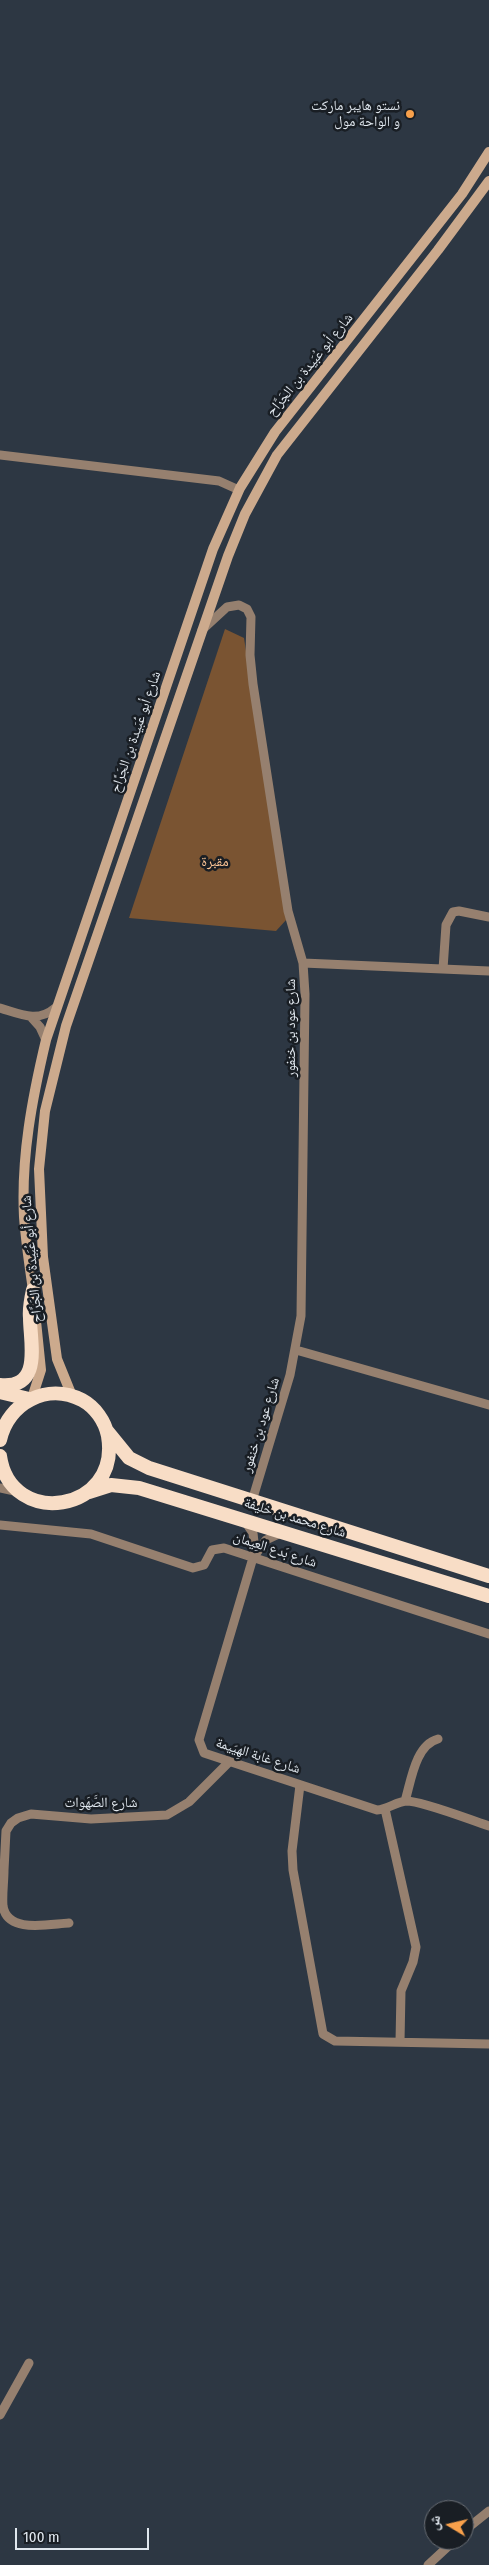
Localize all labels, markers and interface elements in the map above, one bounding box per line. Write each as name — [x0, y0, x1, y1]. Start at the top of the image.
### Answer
place label: نستو هايبر ماركت و الواحة مول — [311, 98, 400, 130]
marker: نستو هايبر ماركت و الواحة مول — [404, 108, 416, 120]
street label: شارع أبو عُبَيدة بن الجَرَّاح — [263, 310, 357, 420]
street label: شارع أبو عُبَيدة بن الجَرَّاح — [107, 669, 165, 795]
park label: مقبرة — [201, 854, 229, 870]
street label: شارع عود بن خنفور — [283, 979, 299, 1077]
street label: شارع أبو عُبَيدة بن الجَرَّاح — [18, 1195, 46, 1323]
street label: شارع عود بن خنفور — [239, 1376, 283, 1474]
street label: شارع محمد بن خليفة — [242, 1495, 348, 1541]
street label: شارع بَدع العِيمان — [231, 1529, 319, 1571]
street label: شارع غابة الهِيَيمة — [214, 1734, 302, 1778]
street label: شارع الصَّهَوات — [64, 1795, 138, 1811]
north arrow — [424, 2500, 474, 2550]
text: ش — [425, 2514, 444, 2531]
scale bar — [18, 2518, 151, 2550]
text: 100 m — [23, 2528, 60, 2546]

